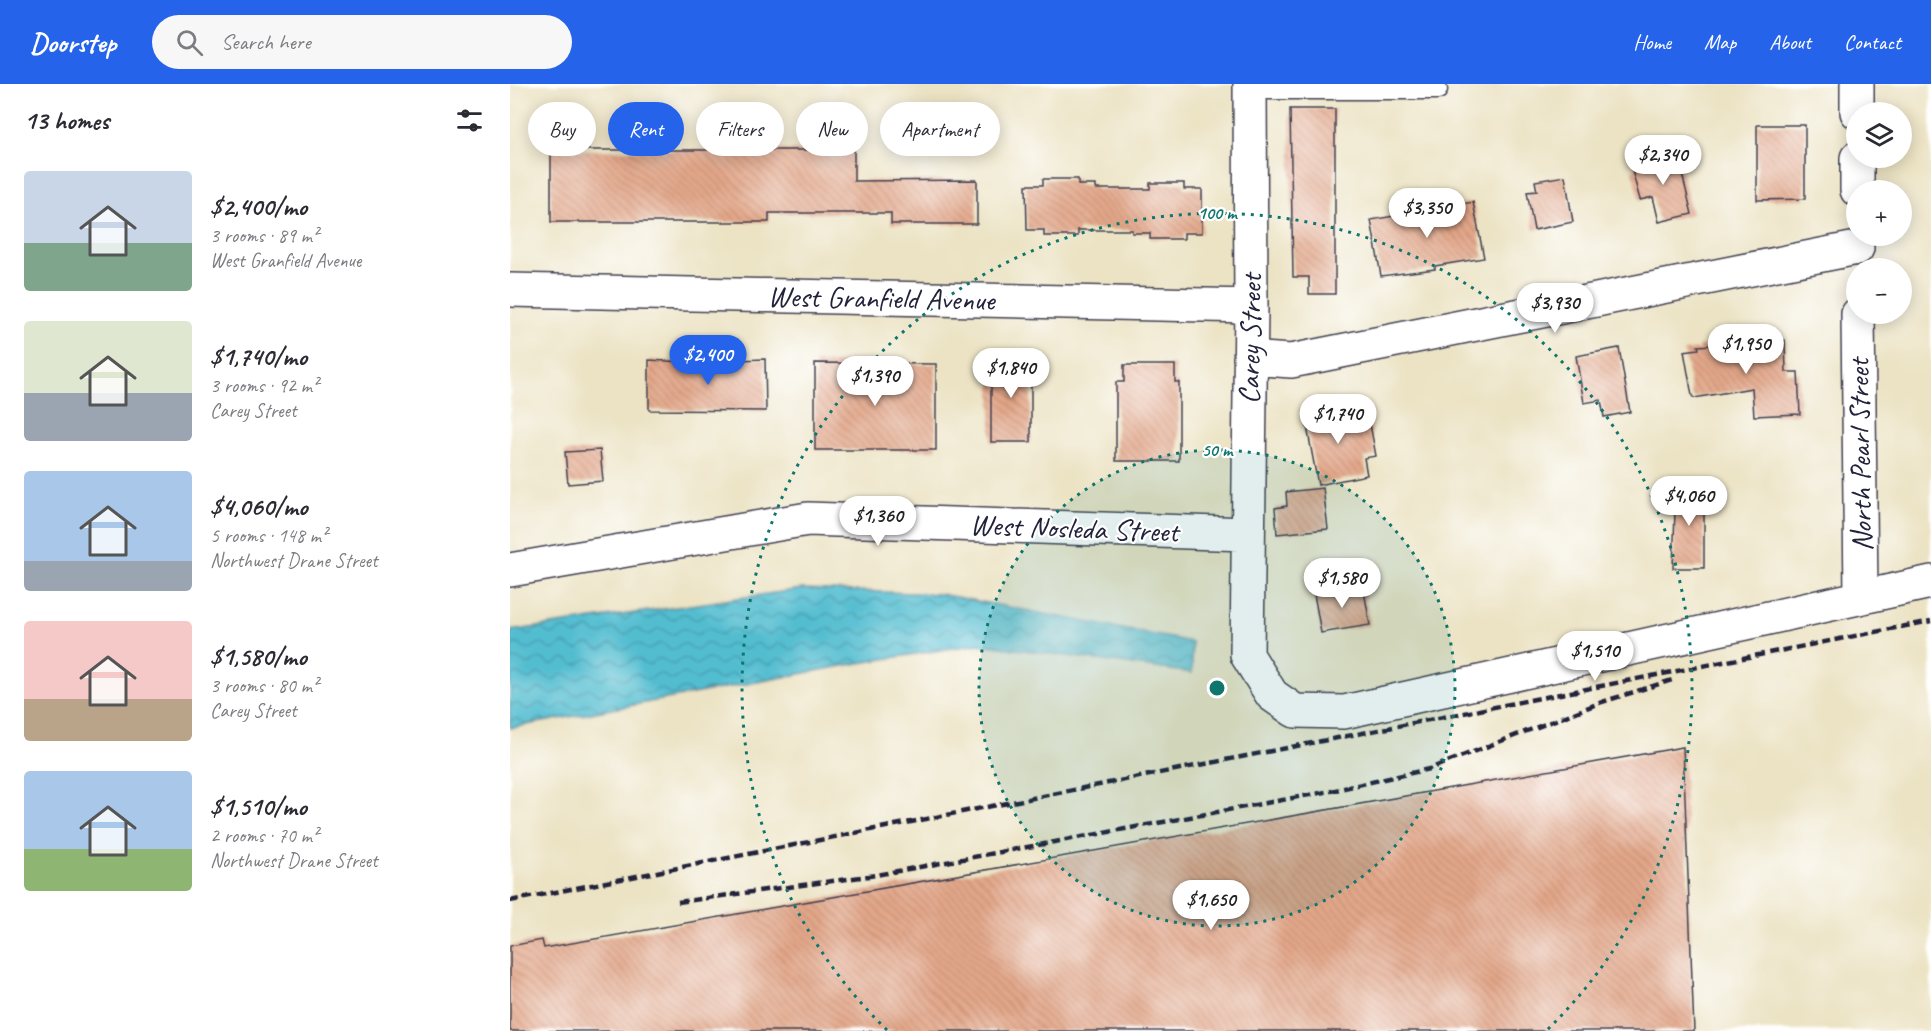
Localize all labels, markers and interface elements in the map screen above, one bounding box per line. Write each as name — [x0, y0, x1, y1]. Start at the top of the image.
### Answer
search box — [152, 15, 572, 69]
text: Doorstep — [30, 25, 116, 60]
icon: search — [173, 26, 206, 59]
text: Search here — [221, 28, 311, 56]
text: Home — [1633, 29, 1671, 55]
text: Map — [1704, 29, 1736, 55]
text: About — [1769, 29, 1811, 55]
text: Contact — [1844, 29, 1901, 55]
chip: Buy — [528, 102, 596, 156]
chip: Rent — [608, 102, 684, 156]
chip: Filters — [696, 102, 784, 156]
chip: New — [796, 102, 868, 156]
chip: Apartment — [880, 102, 1000, 156]
map controls — [1846, 102, 1912, 324]
button: layers — [1846, 102, 1912, 168]
text: 13 homes — [24, 104, 109, 137]
icon: filters — [453, 104, 486, 137]
pin: $2,340 — [1614, 135, 1712, 186]
text: $2,340 — [1639, 142, 1687, 167]
button: + — [1846, 180, 1912, 246]
pin: $3,350 — [1378, 188, 1476, 239]
text: $2,400/mo — [210, 190, 307, 223]
icon: home — [72, 195, 144, 267]
text: $3,350 — [1403, 195, 1451, 220]
text: 100 m — [1198, 202, 1238, 224]
text: 3 rooms · 89 m² — [210, 223, 318, 248]
text: West Granfield Avenue — [210, 248, 361, 273]
button: − — [1846, 258, 1912, 324]
street label: Carey Street — [1230, 271, 1270, 404]
street label: West Granfield Avenue — [767, 277, 997, 319]
pin: $3,930 — [1506, 283, 1604, 334]
text: $3,930 — [1531, 290, 1579, 315]
pin: $1,950 — [1697, 324, 1795, 375]
text: $1,950 — [1722, 331, 1770, 356]
pin: $2,400 — [659, 335, 757, 386]
text: $1,740/mo — [210, 340, 307, 373]
text: $2,400 — [684, 342, 732, 367]
icon: home — [72, 345, 144, 417]
pin: $1,840 — [962, 348, 1060, 399]
text: $1,840 — [987, 355, 1035, 380]
street label: North Pearl Street — [1839, 355, 1881, 552]
pin: $1,390 — [826, 356, 924, 407]
text: $1,390 — [851, 363, 899, 388]
text: 3 rooms · 92 m² — [210, 373, 318, 398]
pin: $1,740 — [1289, 394, 1387, 445]
text: Carey Street — [210, 398, 297, 423]
text: $1,740 — [1314, 401, 1362, 426]
text: 50 m — [1202, 439, 1234, 461]
pin: $4,060 — [1640, 476, 1738, 527]
text: $4,060 — [1664, 483, 1714, 508]
text: $4,060/mo — [210, 490, 308, 523]
icon: home — [72, 495, 144, 567]
pin: $1,360 — [829, 496, 927, 547]
text: $1,360 — [853, 503, 903, 528]
street label: West Nosleda Street — [969, 505, 1182, 551]
text: 5 rooms · 148 m² — [210, 523, 327, 548]
text: Northwest Drane Street — [210, 548, 378, 573]
pin: $1,580 — [1293, 558, 1391, 609]
text: $1,580 — [1318, 565, 1366, 590]
pin: $1,510 — [1546, 631, 1644, 682]
text: $1,510 — [1571, 638, 1619, 663]
text: $1,580/mo — [210, 640, 307, 673]
icon: home — [72, 645, 144, 717]
text: 3 rooms · 80 m² — [210, 673, 318, 698]
centre of rings — [1207, 678, 1227, 698]
text: Carey Street — [210, 698, 297, 723]
text: $1,510/mo — [210, 790, 307, 823]
icon: home — [72, 795, 144, 867]
text: 2 rooms · 70 m² — [210, 823, 318, 848]
text: Northwest Drane Street — [210, 848, 378, 873]
pin: $1,650 — [1162, 880, 1260, 931]
text: $1,650 — [1186, 887, 1236, 912]

